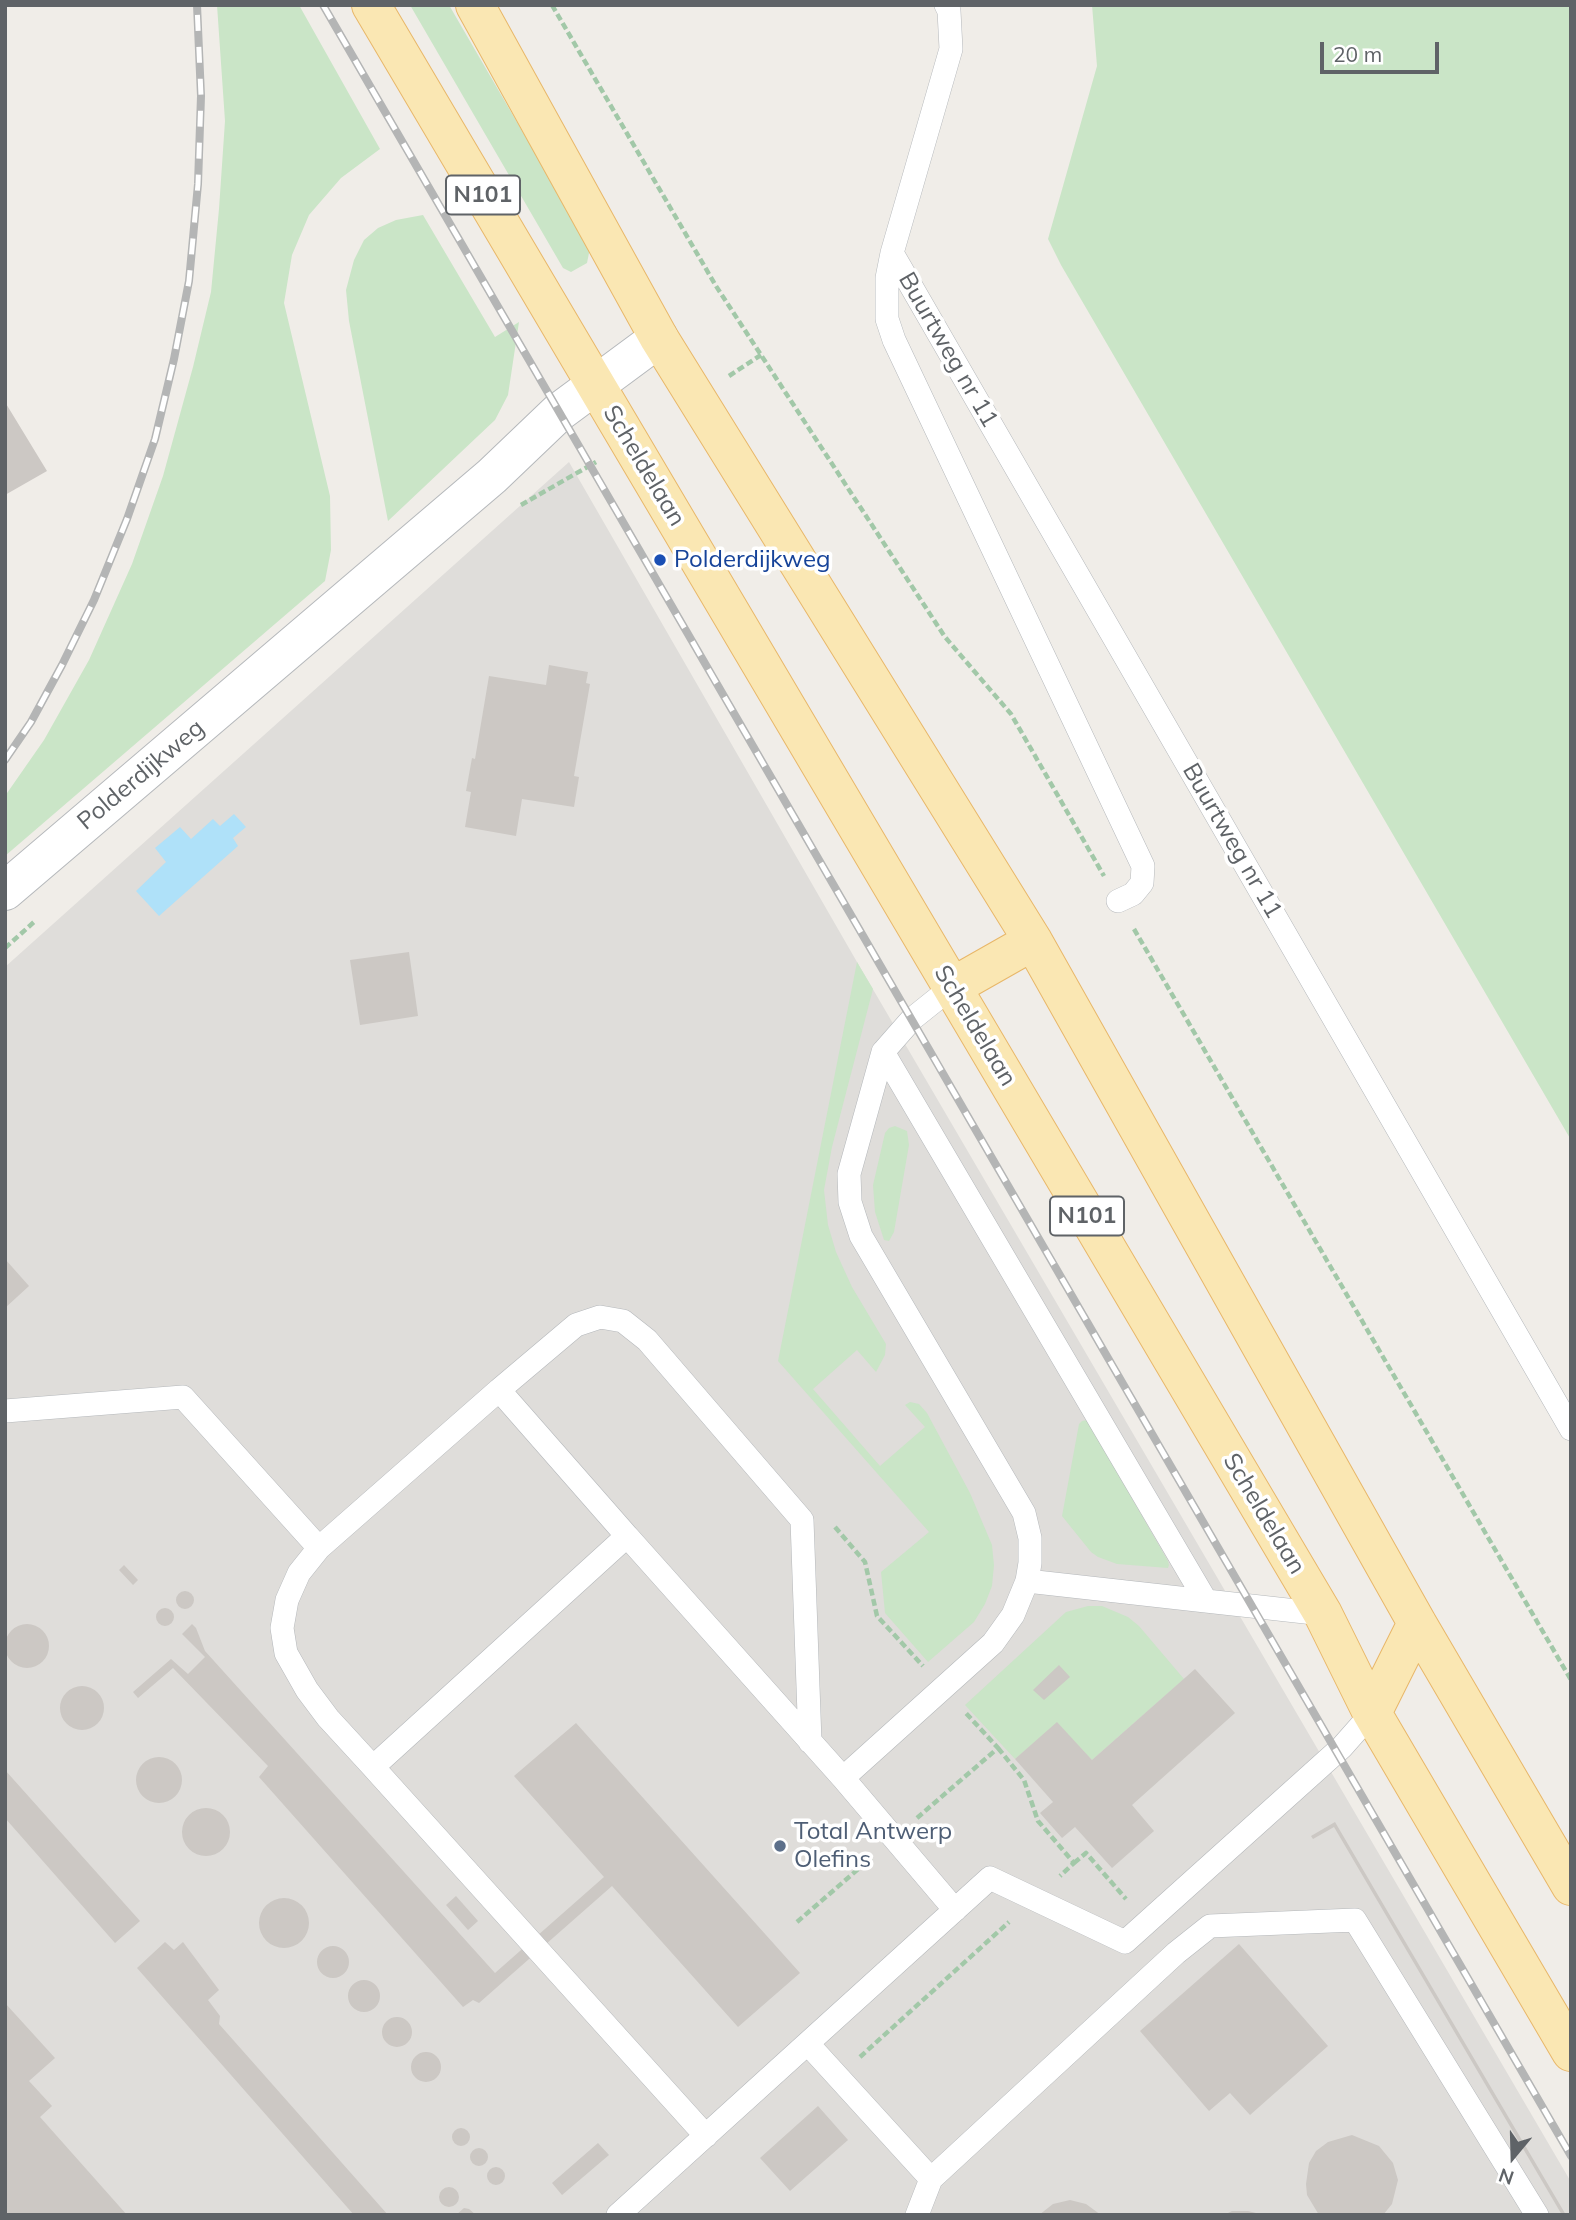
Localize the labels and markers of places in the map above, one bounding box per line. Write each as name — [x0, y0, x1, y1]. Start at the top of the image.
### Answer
place label: Polderdijkweg — [674, 546, 831, 574]
marker: Polderdijkweg — [652, 552, 668, 568]
place label: Total Antwerp Olefins — [794, 1818, 952, 1874]
marker: Total Antwerp Olefins — [772, 1838, 788, 1854]

